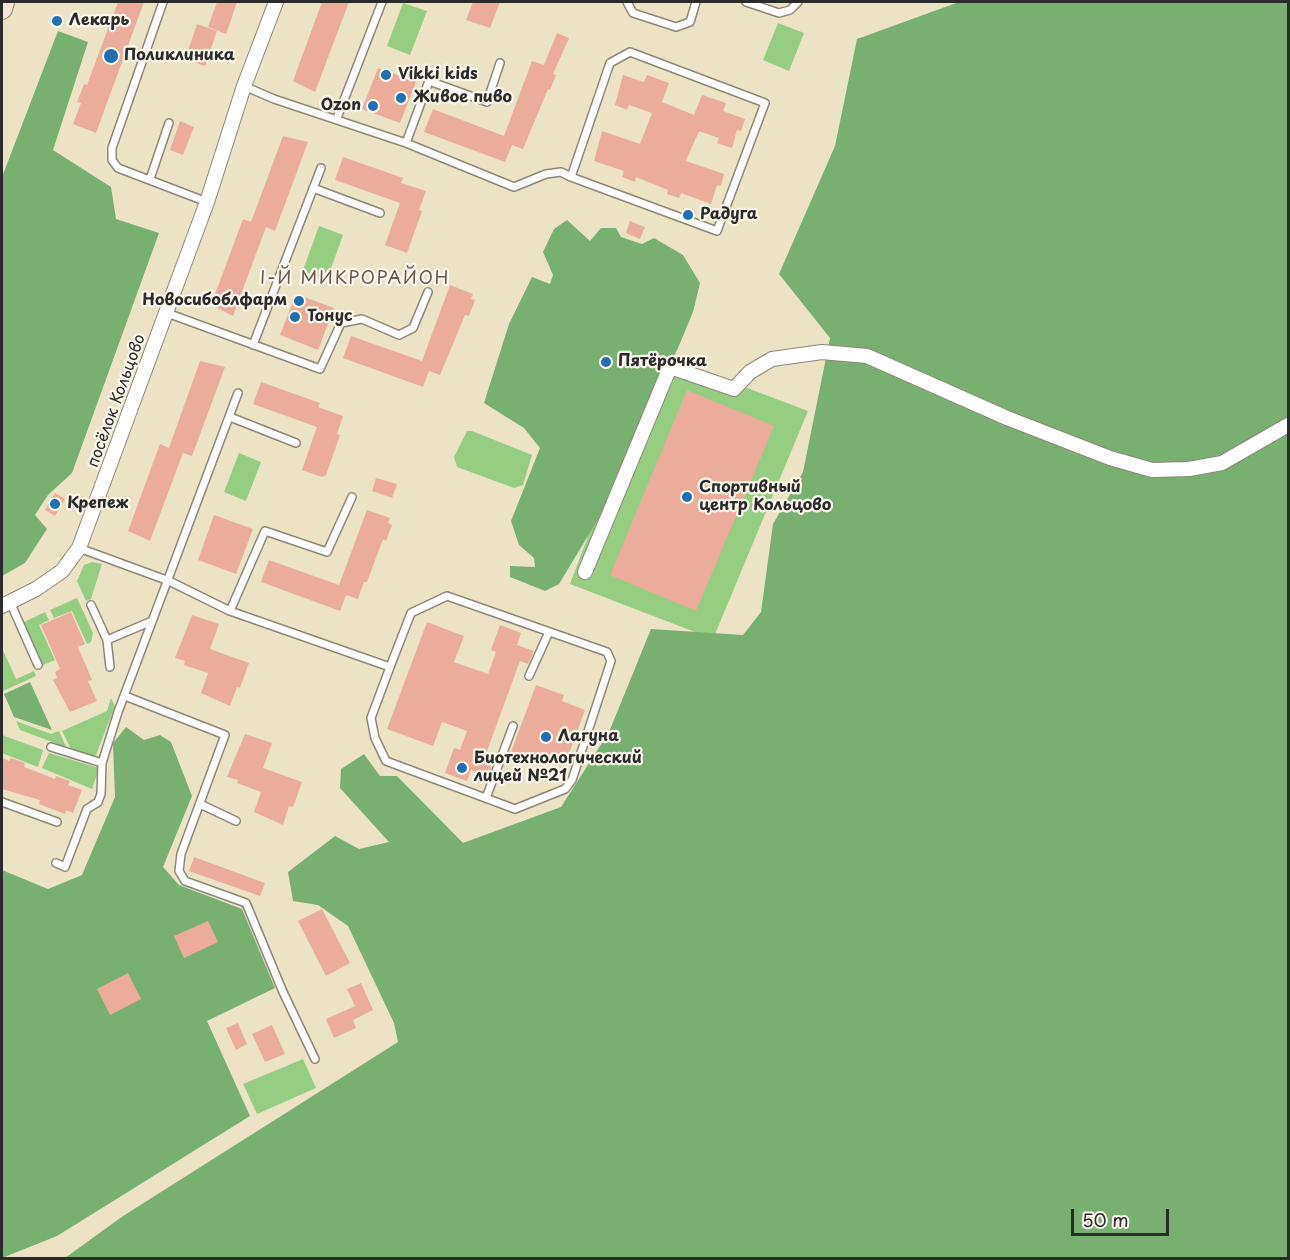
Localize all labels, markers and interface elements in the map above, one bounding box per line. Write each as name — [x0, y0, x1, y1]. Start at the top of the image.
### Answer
place label: Лекарь — [69, 11, 129, 31]
marker: Лекарь — [50, 14, 64, 28]
place label: Поликлиника — [124, 46, 235, 66]
marker: Поликлиника — [102, 47, 120, 65]
place label: Vikki kids — [398, 65, 478, 85]
marker: Vikki kids — [379, 68, 393, 82]
place label: Живое пиво — [413, 88, 512, 108]
marker: Живое пиво — [394, 91, 408, 105]
place label: Ozon — [321, 96, 361, 116]
marker: Ozon — [366, 99, 380, 113]
place label: Радуга — [700, 205, 758, 225]
marker: Радуга — [681, 208, 695, 222]
district label: I-Й МИКРОРАЙОН — [259, 268, 451, 290]
place label: Новосибоблфарм — [142, 291, 287, 311]
marker: Новосибоблфарм — [292, 294, 306, 308]
place label: Тонус — [307, 307, 353, 327]
marker: Тонус — [288, 310, 302, 324]
street label: посёлок Кольцово — [84, 332, 150, 470]
place label: Пятёрочка — [618, 352, 707, 372]
marker: Пятёрочка — [599, 355, 613, 369]
place label: Спортивный центр Кольцово — [699, 478, 831, 516]
marker: Спортивный центр Кольцово — [680, 490, 694, 504]
place label: Крепеж — [67, 494, 128, 514]
marker: Крепеж — [48, 497, 62, 511]
place label: Лагуна — [558, 727, 619, 747]
marker: Лагуна — [539, 730, 553, 744]
place label: Биотехнологический лицей №21 — [474, 749, 642, 787]
marker: Биотехнологический лицей №21 — [455, 761, 469, 775]
scale bar — [1074, 1197, 1172, 1235]
text: 50 m — [1082, 1206, 1129, 1233]

